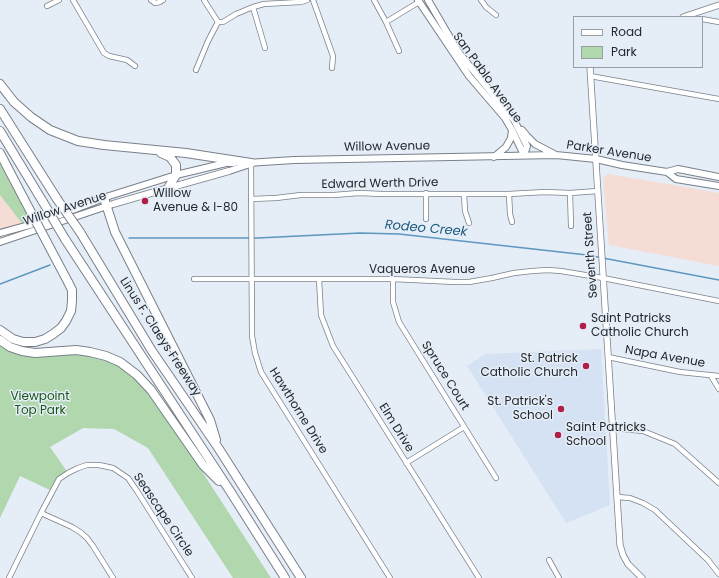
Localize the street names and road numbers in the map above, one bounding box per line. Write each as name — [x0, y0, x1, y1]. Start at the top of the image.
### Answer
street label: San Pablo Avenue — [449, 30, 525, 126]
street label: Parker Avenue — [565, 138, 653, 166]
street label: Willow Avenue — [344, 139, 430, 155]
street label: Edward Werth Drive — [321, 176, 439, 192]
street label: Willow Avenue — [22, 189, 108, 229]
street label: Seventh Street — [581, 211, 601, 299]
street label: Vaqueros Avenue — [369, 263, 475, 277]
street label: Linus F. Claeys Freeway — [116, 275, 204, 399]
street label: Spruce Court — [418, 339, 472, 413]
street label: Napa Avenue — [624, 343, 706, 371]
street label: Hawthorne Drive — [266, 365, 330, 457]
street label: Elm Drive — [375, 401, 417, 455]
street label: Seascape Circle — [130, 471, 196, 559]

